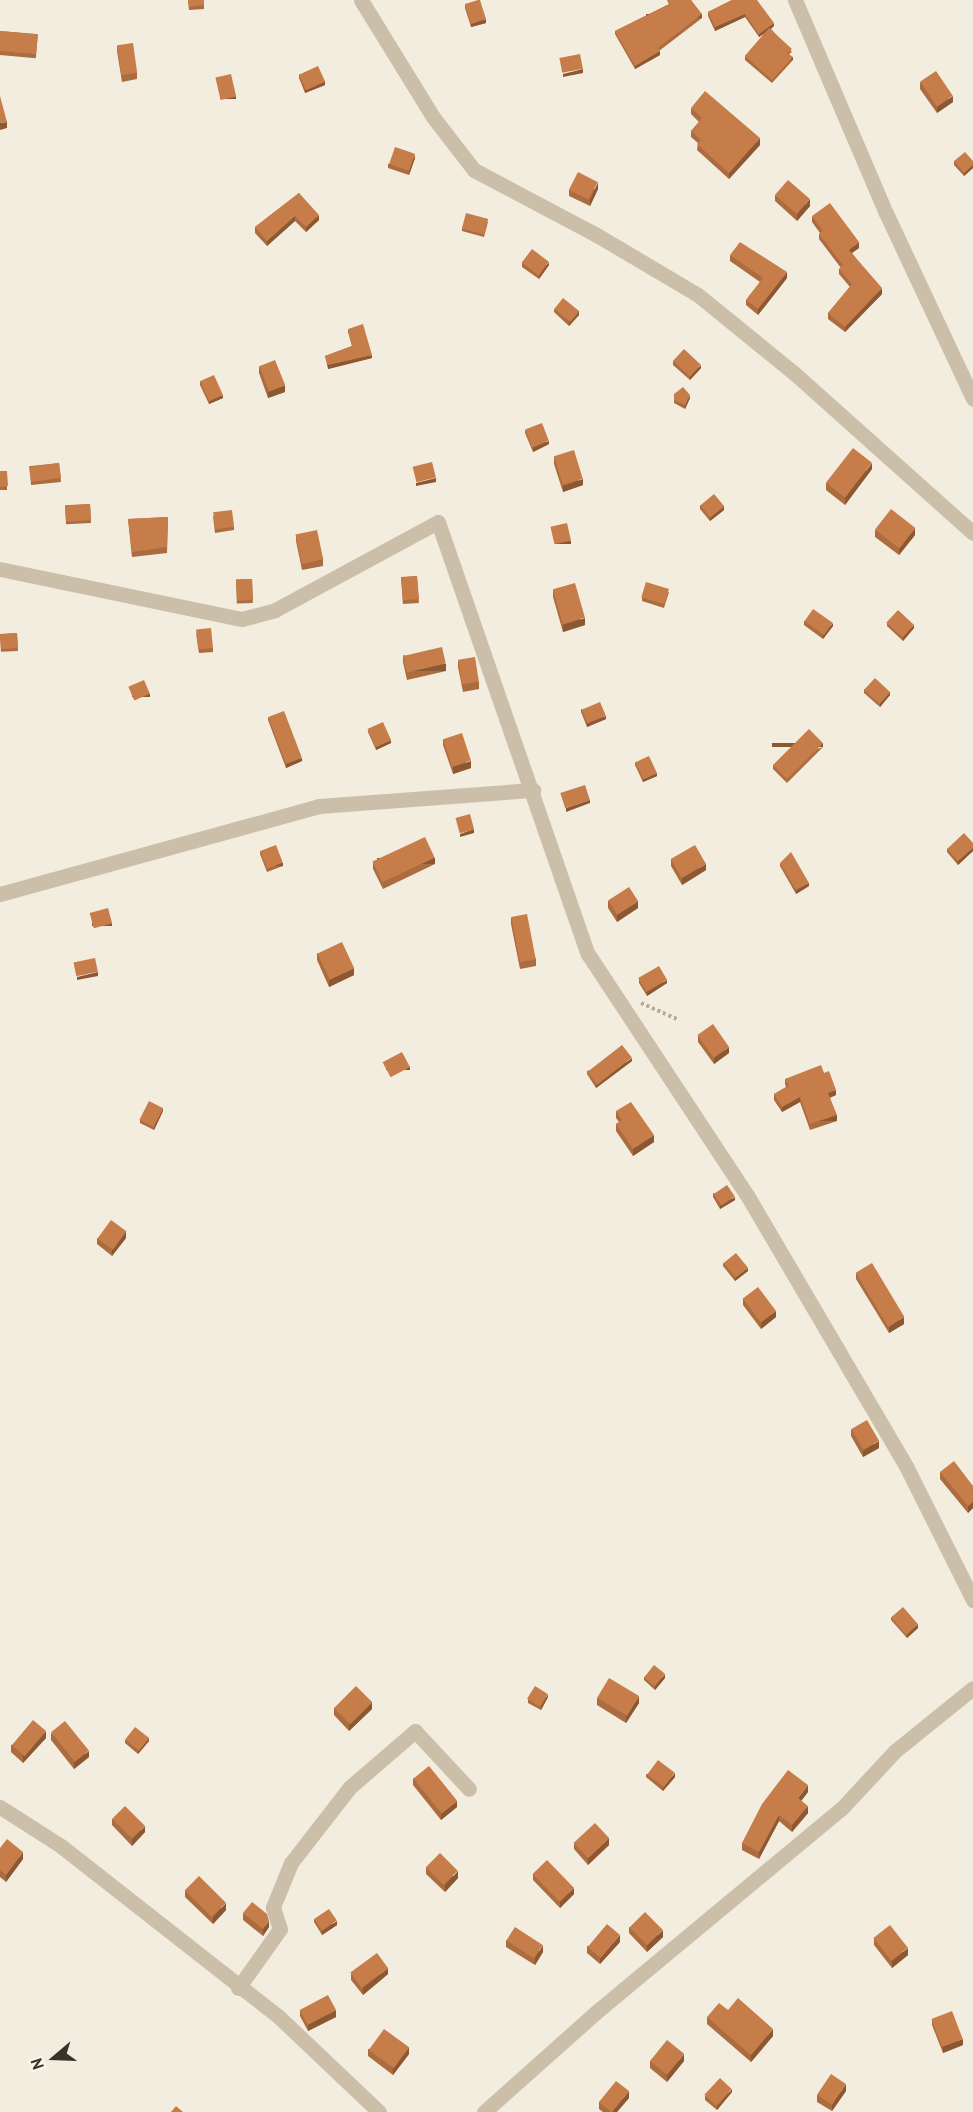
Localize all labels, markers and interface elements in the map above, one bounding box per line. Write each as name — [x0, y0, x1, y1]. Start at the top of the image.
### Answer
north arrow — [24, 2028, 84, 2088]
text: N — [26, 2056, 48, 2072]

